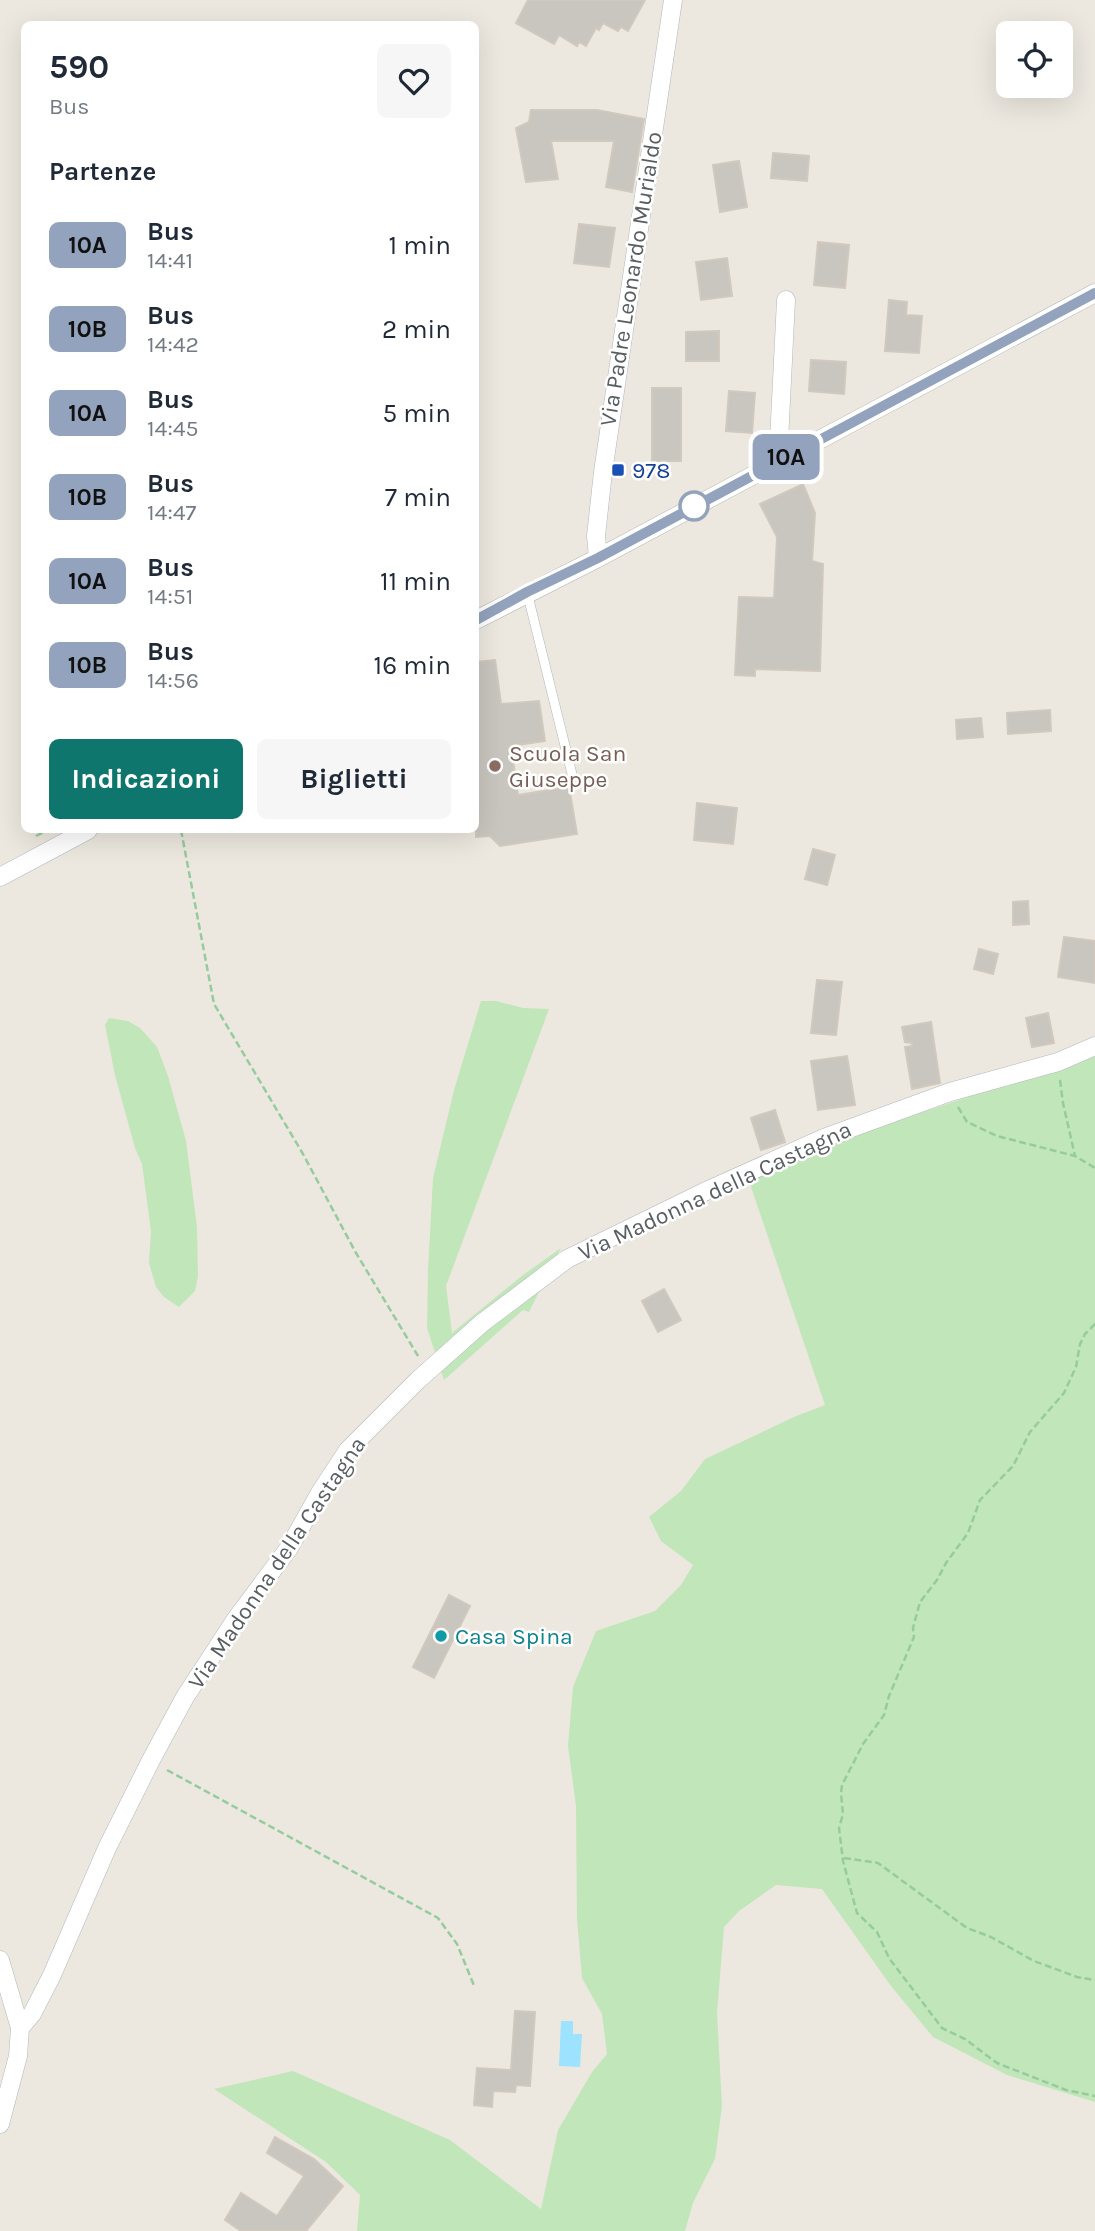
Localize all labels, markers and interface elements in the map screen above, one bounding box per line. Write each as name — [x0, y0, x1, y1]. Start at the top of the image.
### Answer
map controls — [996, 21, 1073, 98]
button: locate — [996, 21, 1073, 98]
button: heart — [377, 44, 451, 118]
text: 590 — [49, 48, 109, 86]
text: Bus — [49, 93, 89, 120]
street label: Via Padre Leonardo Murialdo — [594, 130, 668, 428]
text: Partenze — [49, 156, 156, 187]
text: Bus — [147, 216, 194, 247]
text: 1 min — [388, 230, 451, 261]
text: 10A — [68, 231, 107, 259]
text: 14:41 — [147, 247, 193, 274]
text: Bus — [147, 300, 194, 331]
text: 2 min — [382, 314, 451, 345]
text: 10B — [68, 315, 107, 343]
text: 14:42 — [147, 331, 199, 358]
text: Bus — [147, 384, 194, 415]
text: 5 min — [382, 398, 451, 429]
text: 10A — [68, 399, 107, 427]
text: 14:45 — [147, 415, 199, 442]
line badge: 10A — [746, 434, 826, 480]
text: 10A — [767, 443, 805, 471]
place label: 978 — [632, 457, 670, 484]
marker: 978 — [610, 462, 626, 478]
text: Bus — [147, 468, 194, 499]
text: 7 min — [385, 482, 451, 513]
text: 10B — [68, 483, 107, 511]
unlabelled marker — [679, 491, 709, 521]
text: 14:47 — [147, 499, 196, 526]
text: Bus — [147, 552, 194, 583]
text: 11 min — [380, 566, 451, 597]
text: 10A — [68, 567, 107, 595]
text: 14:51 — [147, 583, 193, 610]
text: Bus — [147, 636, 194, 667]
text: 16 min — [374, 650, 451, 681]
text: 10B — [68, 651, 107, 679]
text: 14:56 — [147, 667, 199, 694]
button: Indicazioni — [49, 739, 243, 819]
button: Biglietti — [257, 739, 451, 819]
place label: Scuola San Giuseppe — [509, 740, 626, 793]
marker: Scuola San Giuseppe — [487, 758, 503, 774]
street label: Via Madonna della Castagna — [574, 1116, 856, 1266]
street label: Via Madonna della Castagna — [182, 1432, 372, 1694]
place label: Casa Spina — [455, 1623, 573, 1650]
marker: Casa Spina — [433, 1628, 449, 1644]

